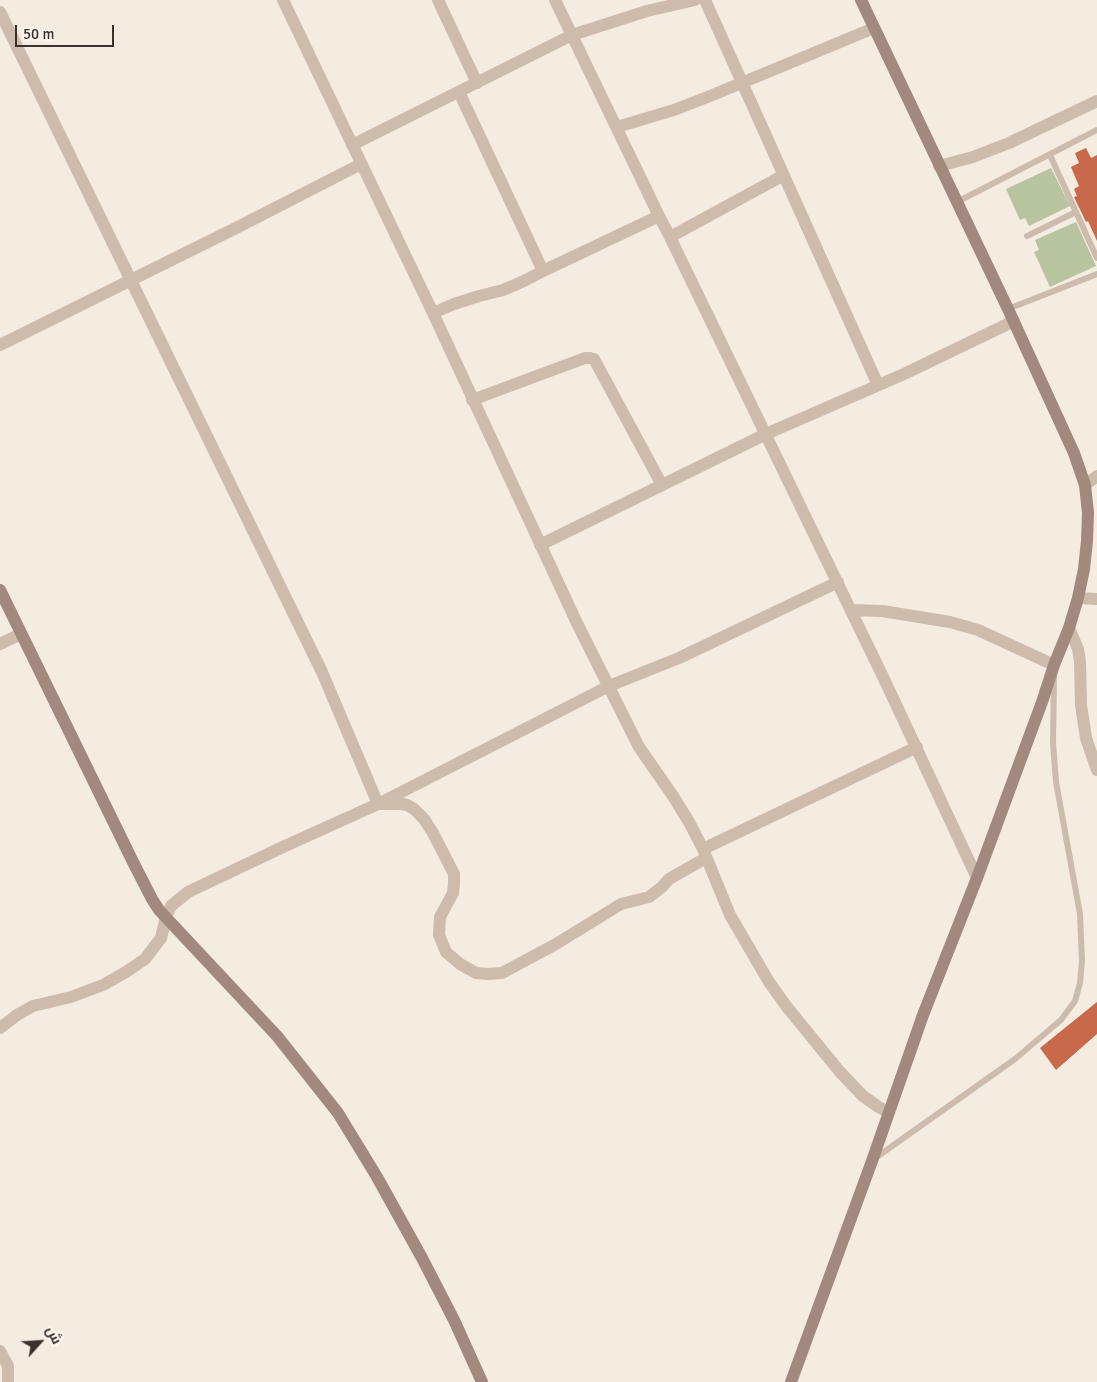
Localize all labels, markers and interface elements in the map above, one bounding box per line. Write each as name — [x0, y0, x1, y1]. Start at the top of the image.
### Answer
scale bar — [18, 15, 116, 47]
text: 50 m — [23, 25, 54, 43]
north arrow — [15, 1317, 65, 1367]
text: ش — [42, 1323, 66, 1347]

